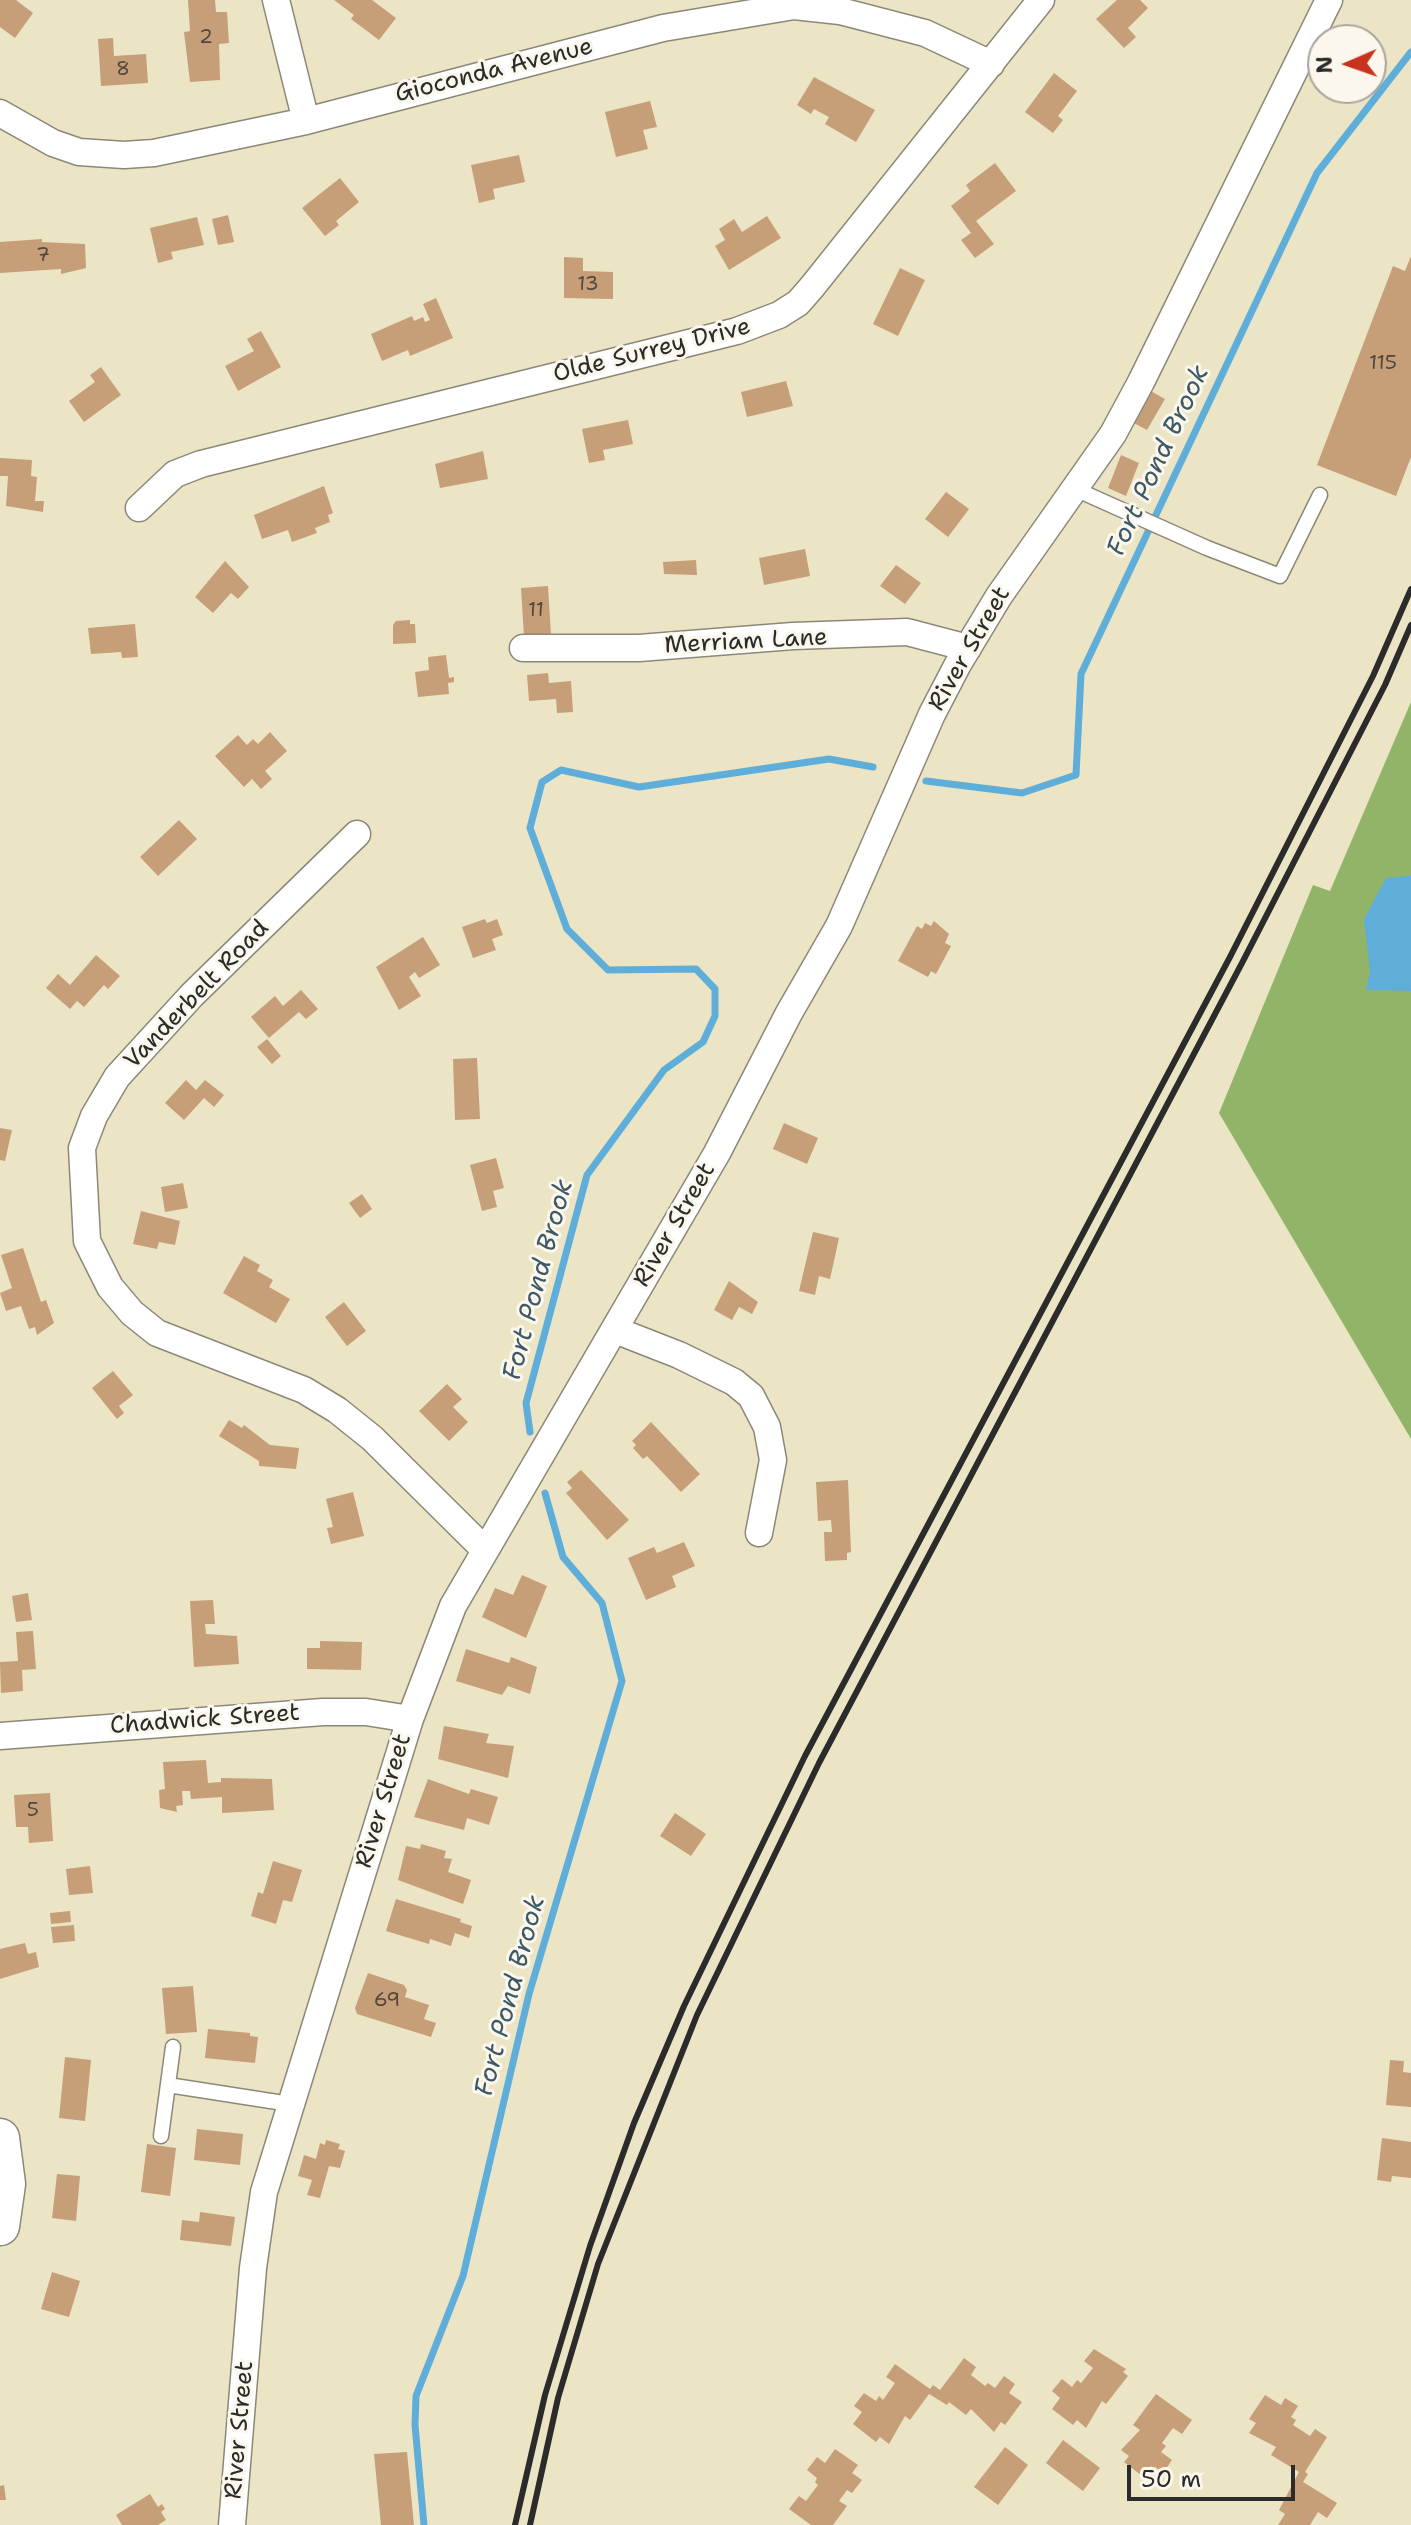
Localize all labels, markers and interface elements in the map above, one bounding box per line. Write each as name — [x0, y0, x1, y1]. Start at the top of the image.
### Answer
north arrow — [1307, 24, 1387, 104]
house number: 2 — [199, 26, 213, 50]
street label: Gioconda Avenue — [392, 32, 596, 110]
text: N — [1310, 56, 1339, 74]
house number: 8 — [116, 58, 130, 82]
house number: 7 — [36, 244, 50, 268]
house number: 13 — [577, 273, 599, 297]
street label: Olde Surrey Drive — [550, 313, 754, 389]
house number: 115 — [1369, 352, 1397, 376]
water label: Fort Pond Brook — [1101, 361, 1217, 561]
street label: River Street — [923, 582, 1017, 716]
house number: 11 — [528, 599, 544, 623]
street label: Merriam Lane — [664, 623, 828, 661]
street label: Vanderbelt Road — [119, 915, 275, 1075]
street label: River Street — [628, 1158, 722, 1292]
water label: Fort Pond Brook — [497, 1176, 581, 1384]
street label: Chadwick Street — [109, 1699, 301, 1741]
street label: River Street — [350, 1730, 418, 1872]
house number: 5 — [27, 1799, 39, 1823]
water label: Fort Pond Brook — [469, 1892, 553, 2100]
house number: 69 — [374, 1989, 400, 2013]
street label: River Street — [220, 2360, 260, 2500]
scale bar — [1131, 2449, 1299, 2499]
text: 50 m — [1141, 2463, 1201, 2495]

